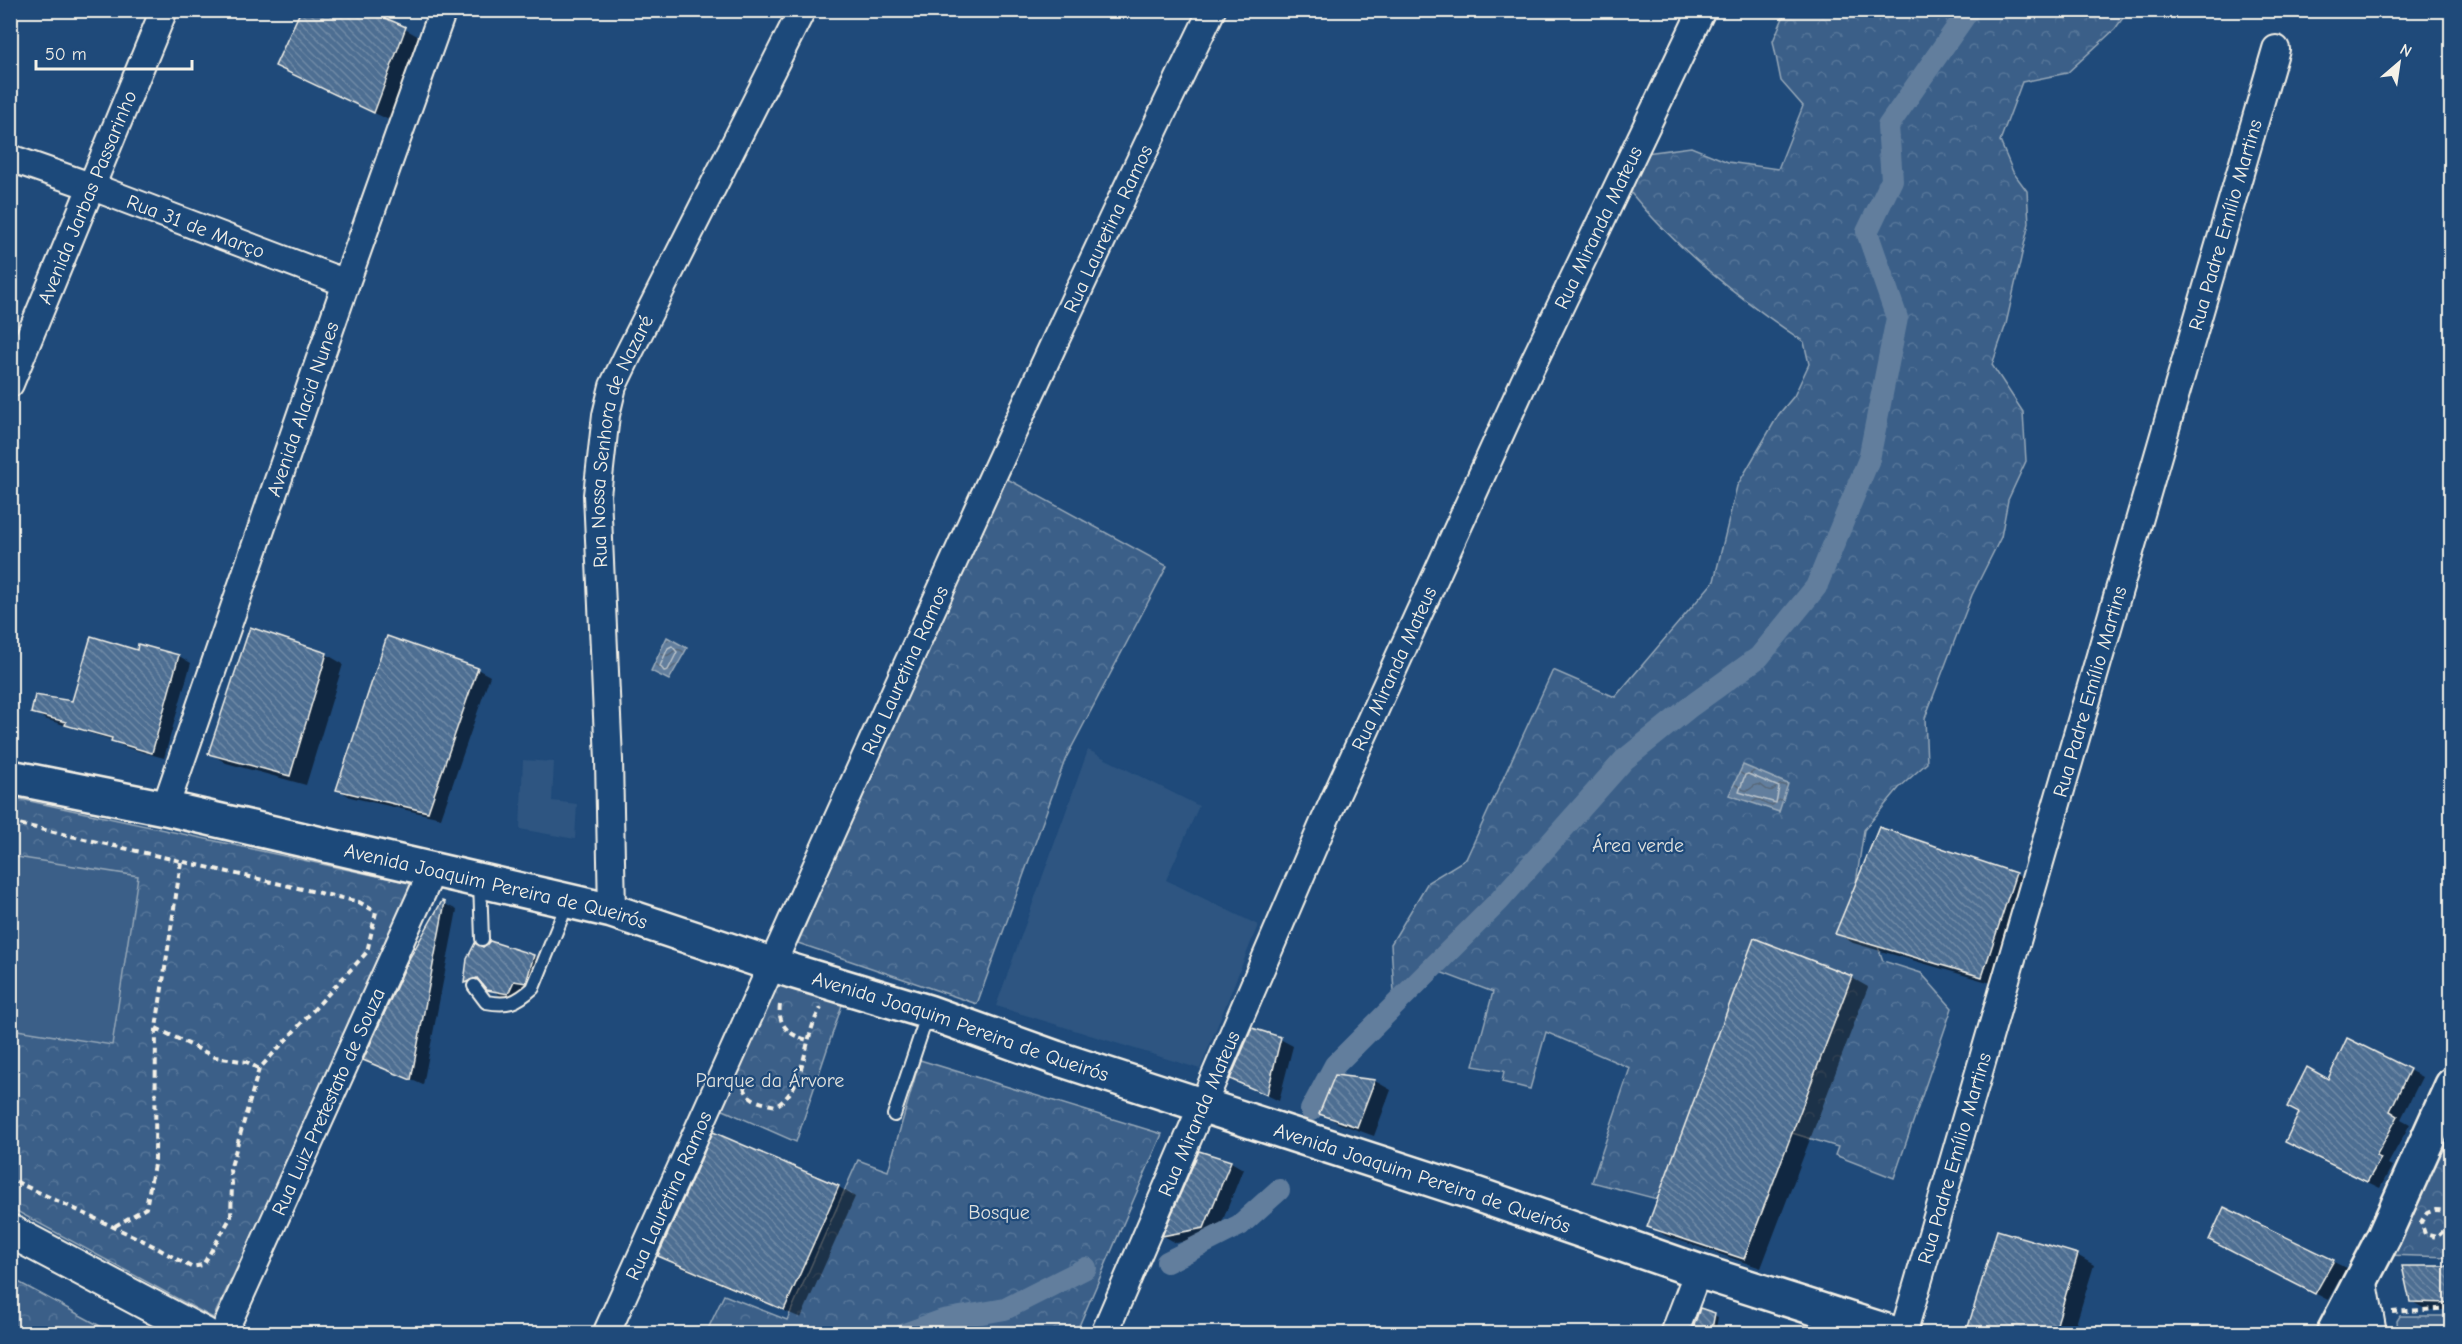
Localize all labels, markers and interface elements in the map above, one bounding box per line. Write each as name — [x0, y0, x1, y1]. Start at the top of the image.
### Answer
scale bar — [36, 33, 192, 71]
north arrow — [2369, 33, 2429, 93]
text: N — [2397, 40, 2415, 61]
text: 50 m — [45, 44, 87, 65]
street label: Avenida Jarbas Passarinho — [33, 87, 142, 308]
street label: Rua Padre Emílio Martins — [2184, 117, 2267, 333]
street label: Rua Lauretina Ramos — [1059, 141, 1158, 316]
street label: Rua Miranda Mateus — [1550, 142, 1647, 313]
street label: Rua 31 de Março — [123, 190, 268, 263]
street label: Rua Nossa Senhora de Nazaré — [586, 311, 658, 568]
street label: Avenida Alacid Nunes — [262, 319, 344, 500]
street label: Rua Lauretina Ramos — [857, 582, 953, 758]
street label: Rua Miranda Mateus — [1347, 583, 1442, 754]
street label: Rua Padre Emílio Martins — [2048, 583, 2132, 800]
park label: Área verde — [1592, 833, 1684, 857]
street label: Avenida Joaquim Pereira de Queirós — [342, 839, 650, 934]
street label: Avenida Joaquim Pereira de Queirós — [810, 967, 1112, 1086]
street label: Rua Luiz Pretestato de Souza — [267, 984, 390, 1219]
street label: Rua Miranda Mateus — [1154, 1027, 1245, 1200]
street label: Rua Padre Emílio Martins — [1913, 1050, 1996, 1267]
park label: Parque da Árvore — [696, 1068, 844, 1092]
street label: Rua Lauretina Ramos — [621, 1108, 717, 1284]
street label: Avenida Joaquim Pereira de Queirós — [1271, 1118, 1573, 1238]
park label: Bosque — [968, 1201, 1030, 1224]

